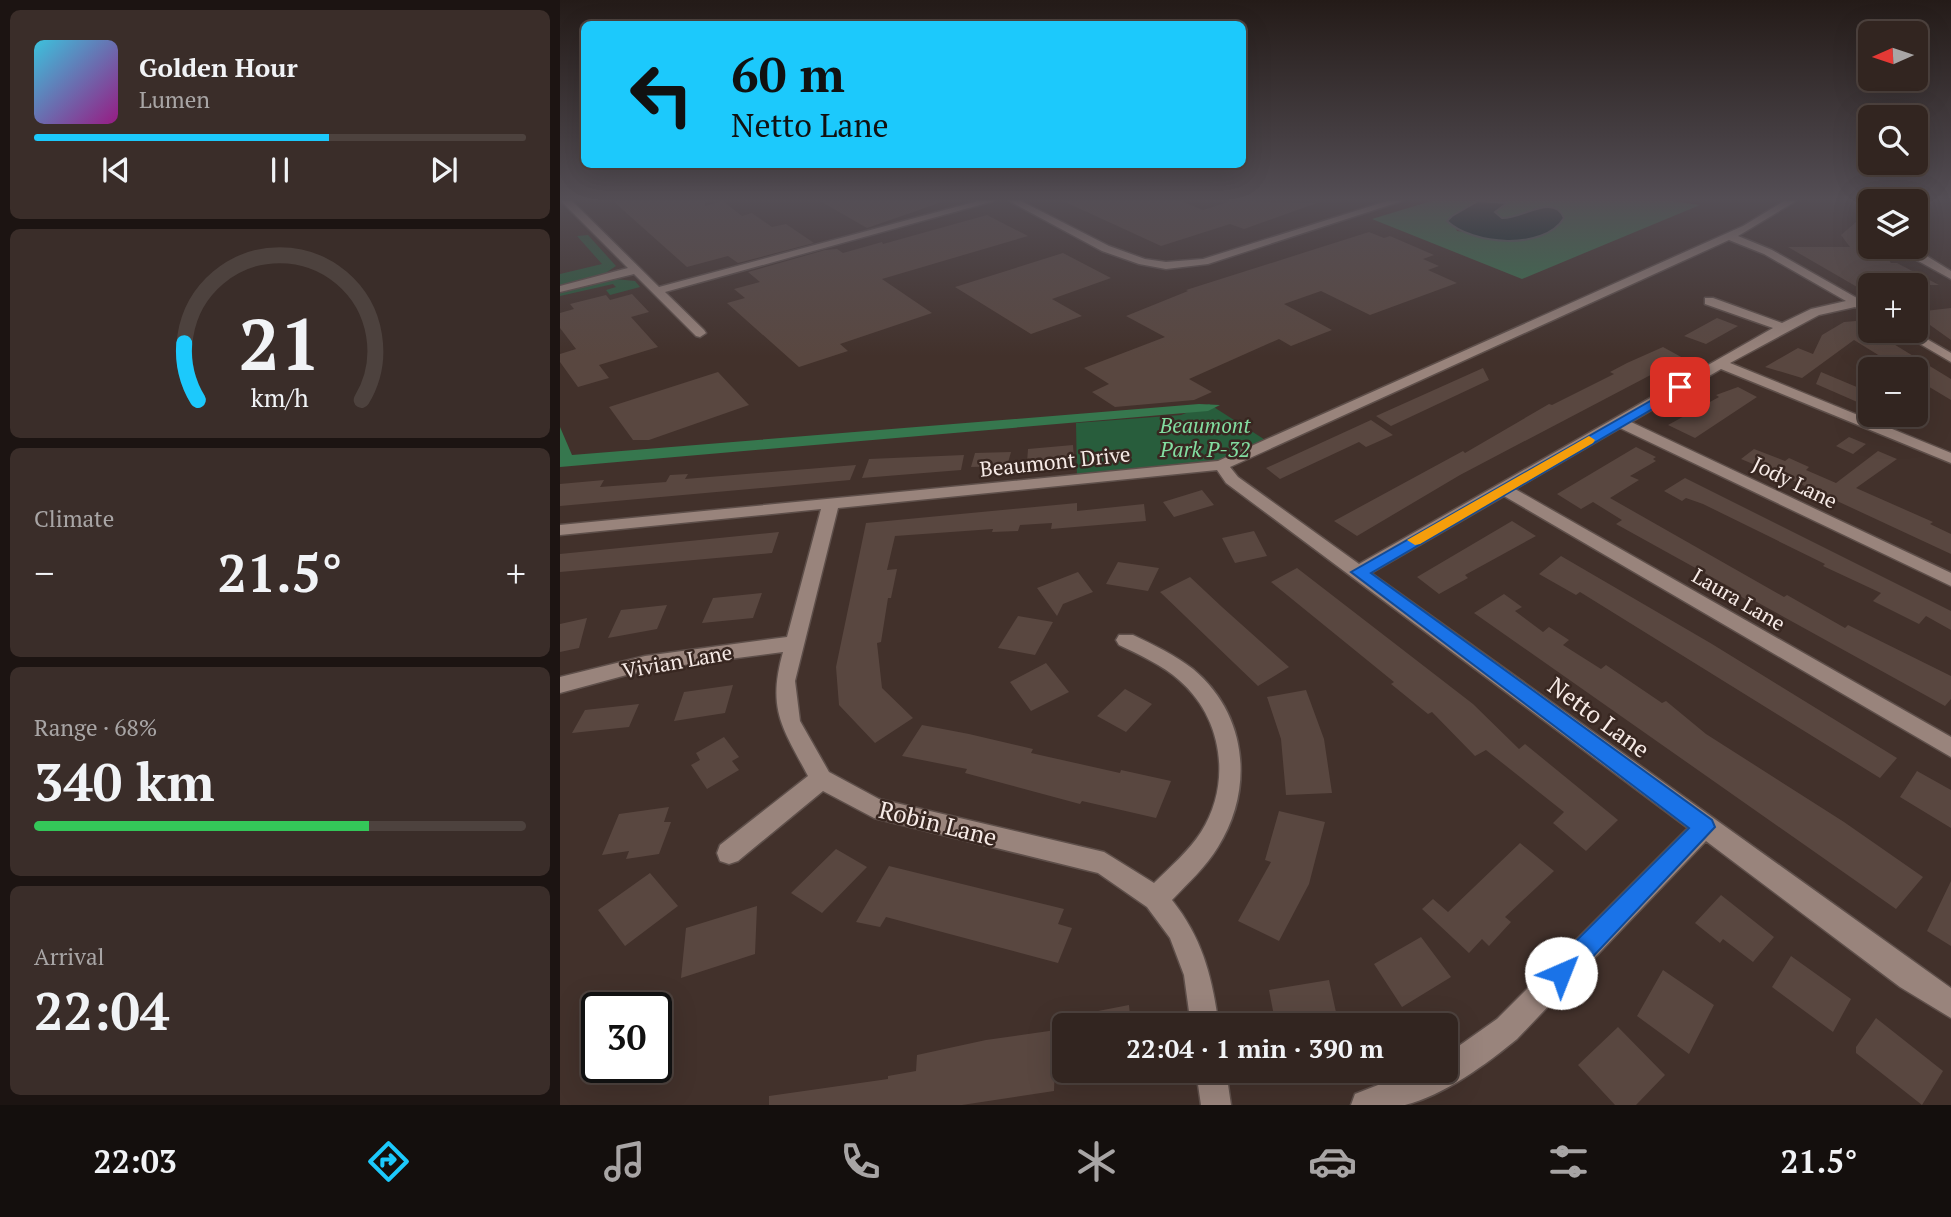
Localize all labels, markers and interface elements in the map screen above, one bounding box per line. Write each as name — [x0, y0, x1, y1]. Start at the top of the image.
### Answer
north arrow — [1858, 21, 1928, 91]
map controls — [1858, 21, 1928, 427]
text: 60 m — [731, 41, 845, 106]
icon: left — [616, 49, 707, 140]
text: Golden Hour — [139, 50, 298, 84]
text: Lumen — [139, 84, 210, 115]
text: Netto Lane — [731, 104, 889, 146]
button: search — [1858, 105, 1928, 175]
icon: previous — [97, 151, 135, 189]
icon: pause — [261, 151, 299, 189]
icon: next — [425, 151, 463, 189]
button: layers — [1858, 189, 1928, 259]
button: + — [1858, 273, 1928, 343]
text: 21 — [239, 294, 321, 391]
pin — [1650, 357, 1710, 417]
button: − — [1858, 357, 1928, 427]
icon: arrive — [1661, 368, 1699, 406]
text: km/h — [251, 380, 309, 413]
park label: Beaumont Park P-32 — [1158, 411, 1251, 463]
street label: Beaumont Drive — [978, 439, 1132, 483]
street label: Jody Lane — [1748, 449, 1842, 515]
text: Climate — [34, 503, 114, 534]
text: 21.5° — [217, 538, 343, 607]
text: − — [34, 548, 54, 598]
text: + — [506, 548, 526, 598]
street label: Laura Lane — [1687, 561, 1791, 637]
street label: Vivian Lane — [620, 638, 734, 684]
street label: Netto Lane — [1542, 669, 1656, 765]
text: Range · 68% — [34, 712, 157, 743]
text: 340 km — [34, 747, 215, 816]
street label: Robin Lane — [876, 793, 1000, 853]
position arrow — [1524, 936, 1598, 1010]
text: Arrival — [34, 941, 105, 972]
text: 22:04 — [34, 976, 169, 1045]
speed limit sign: 30 — [581, 992, 672, 1083]
text: 22:04 · 1 min · 390 m — [1126, 1031, 1384, 1065]
icon: directions — [364, 1137, 413, 1186]
icon: music — [600, 1137, 649, 1186]
icon: phone — [836, 1137, 885, 1186]
icon: climate — [1072, 1137, 1121, 1186]
icon: car — [1308, 1137, 1357, 1186]
icon: filters — [1544, 1137, 1593, 1186]
text: 22:03 — [94, 1140, 177, 1182]
text: 21.5° — [1781, 1140, 1857, 1182]

